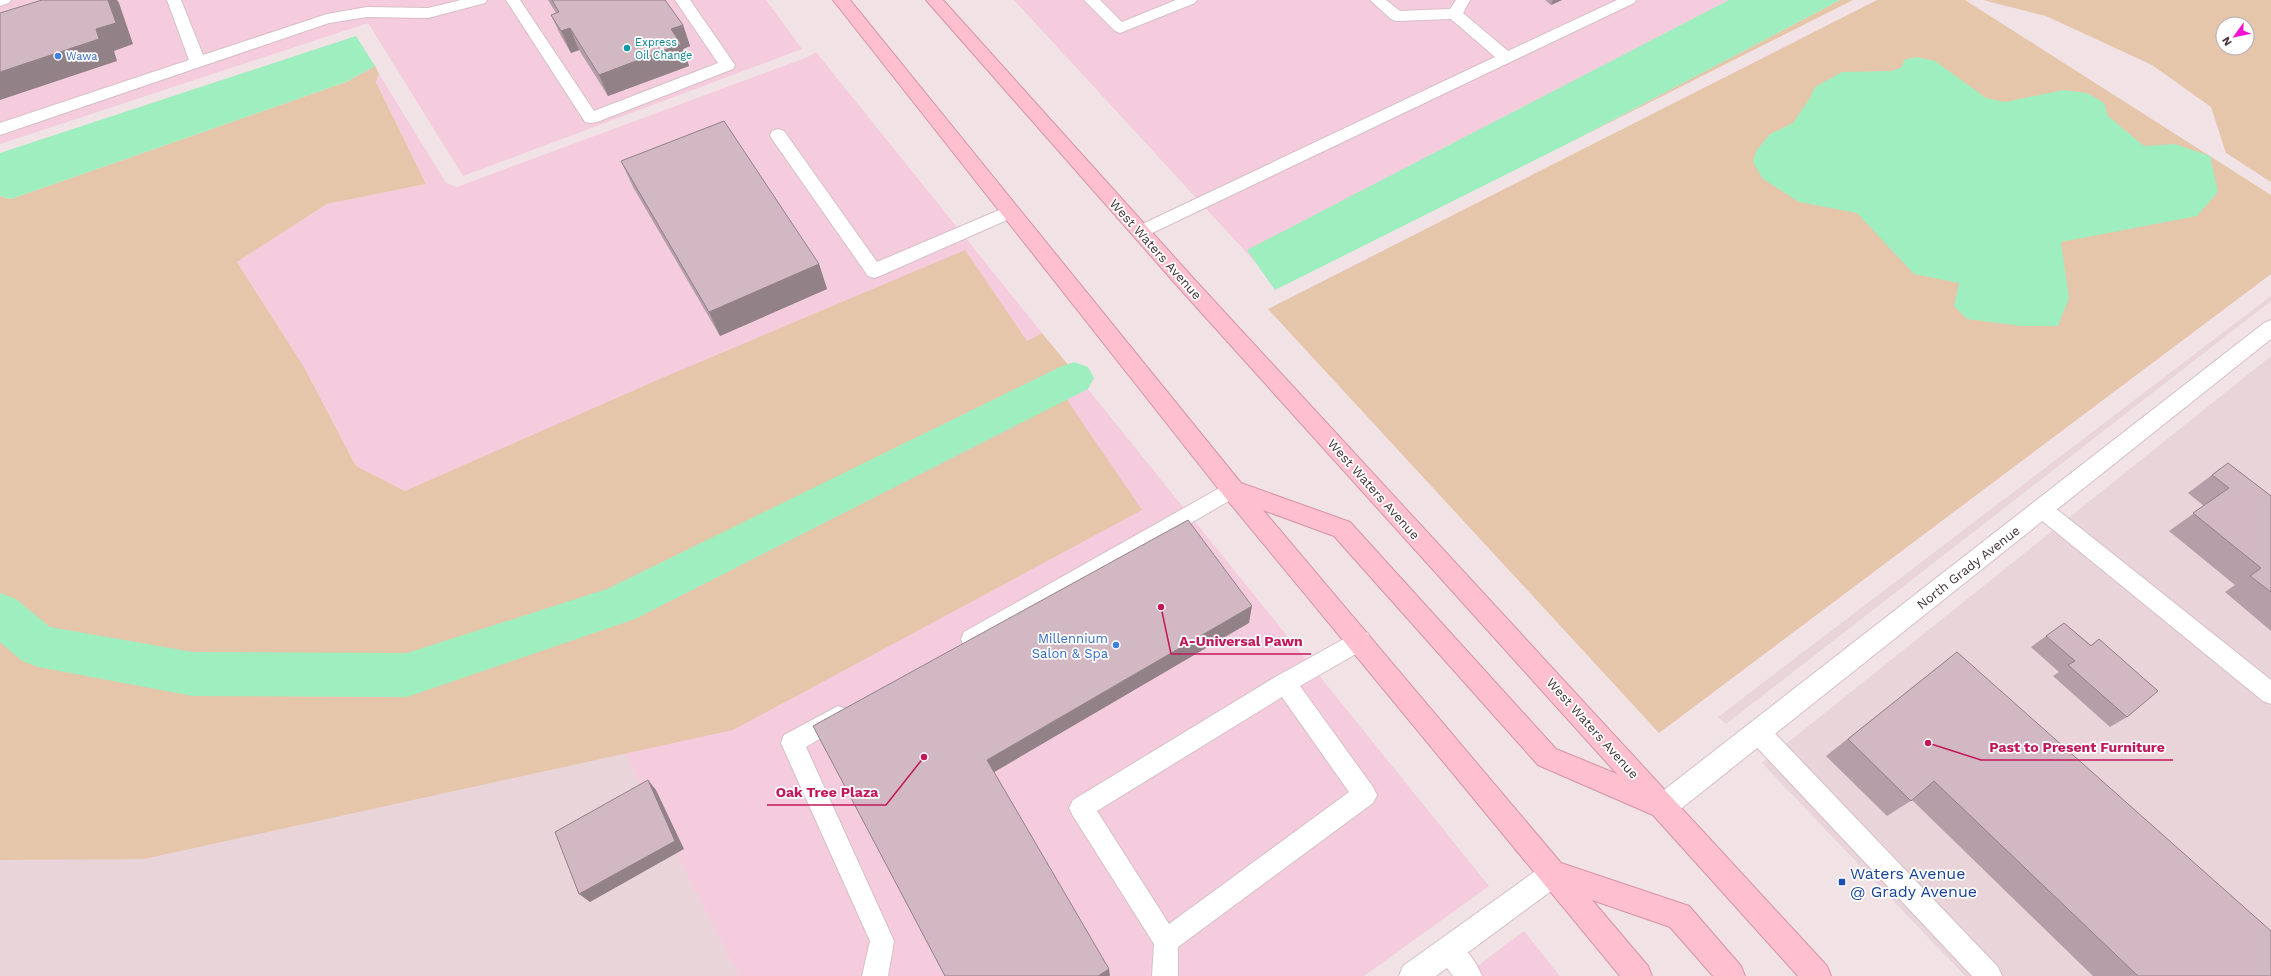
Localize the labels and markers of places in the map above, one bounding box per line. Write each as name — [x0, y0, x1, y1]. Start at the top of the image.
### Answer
place label: Express Oil Change — [635, 36, 692, 62]
marker: Express Oil Change — [622, 43, 632, 53]
place label: Wawa — [66, 50, 98, 63]
marker: Wawa — [53, 51, 63, 61]
callout: A-Universal Pawn — [1171, 628, 1311, 654]
place label: Millennium Salon & Spa — [1032, 631, 1109, 661]
marker: Millennium Salon & Spa — [1111, 640, 1121, 650]
callout: Past to Present Furniture — [1981, 734, 2173, 760]
callout: Oak Tree Plaza — [767, 779, 886, 805]
place label: Waters Avenue @ Grady Avenue — [1850, 864, 1977, 901]
marker: Waters Avenue @ Grady Avenue — [1837, 877, 1847, 887]

